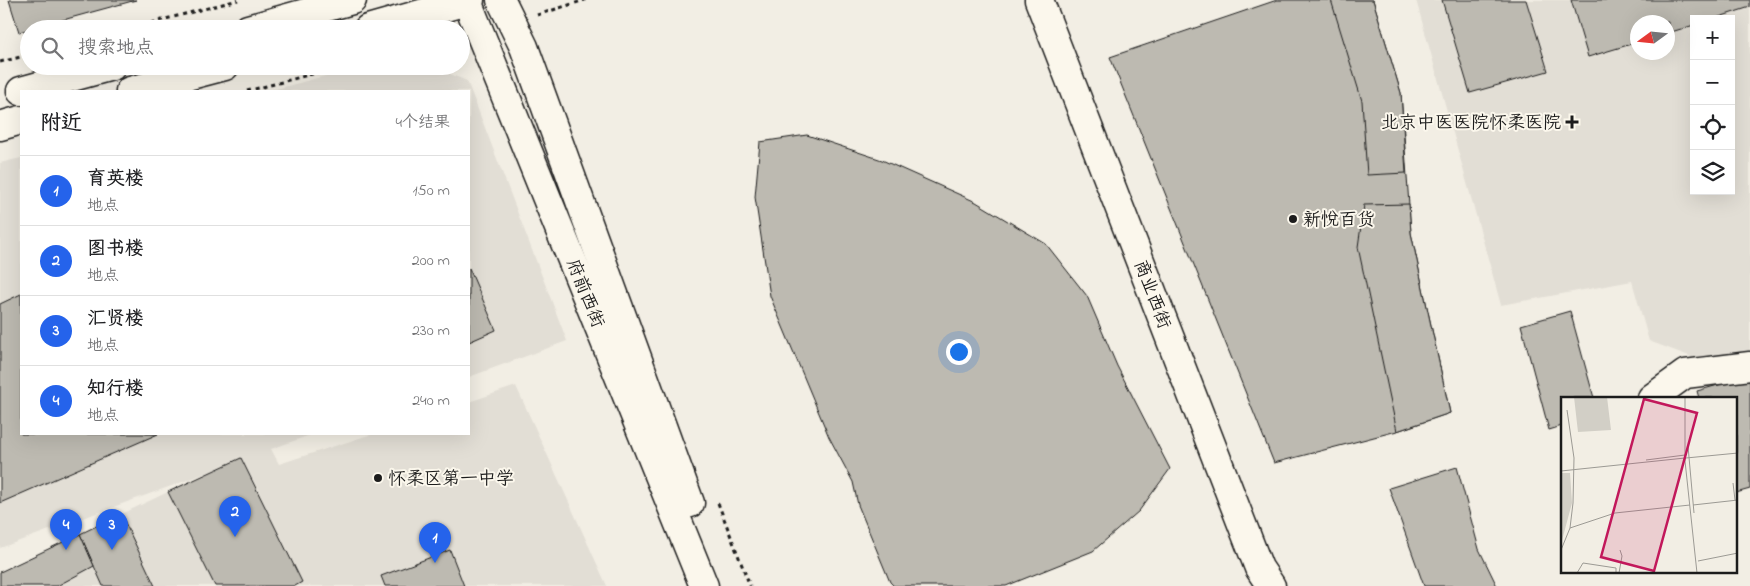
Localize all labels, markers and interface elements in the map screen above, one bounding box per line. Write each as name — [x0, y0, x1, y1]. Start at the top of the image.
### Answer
north arrow — [1630, 15, 1675, 60]
map controls — [1690, 15, 1735, 195]
button: + — [1690, 15, 1735, 60]
search box — [20, 20, 470, 75]
icon: search — [38, 34, 66, 62]
text: 搜索地点 — [78, 35, 154, 62]
button: − — [1690, 60, 1735, 105]
button: locate — [1690, 105, 1735, 150]
text: 附近 — [40, 109, 82, 139]
text: 4个结果 — [395, 111, 450, 135]
place label: 北京中医医院怀柔医院 — [1381, 111, 1561, 137]
marker: 北京中医医院怀柔医院 — [1565, 115, 1579, 129]
button: layers — [1690, 150, 1735, 195]
text: 育英楼 — [87, 166, 144, 193]
text: 1 — [53, 179, 59, 203]
text: 150 m — [412, 179, 450, 203]
text: 地点 — [87, 194, 119, 218]
place label: 新悦百货 — [1303, 208, 1375, 234]
marker: 新悦百货 — [1287, 213, 1299, 225]
text: 图书楼 — [87, 236, 144, 263]
text: 2 — [52, 249, 60, 273]
text: 200 m — [412, 249, 450, 273]
street label: 府前西街 — [559, 256, 610, 332]
street label: 商业西街 — [1126, 256, 1176, 333]
text: 地点 — [87, 264, 119, 288]
text: 汇贤楼 — [87, 306, 144, 333]
text: 3 — [53, 319, 59, 343]
text: 230 m — [412, 319, 450, 343]
text: 地点 — [87, 334, 119, 358]
your location — [946, 339, 972, 365]
text: 知行楼 — [87, 376, 144, 403]
text: 4 — [53, 389, 59, 413]
text: 240 m — [412, 389, 450, 413]
inset map — [1561, 397, 1738, 574]
text: 地点 — [87, 404, 119, 428]
place label: 怀柔区第一中学 — [388, 467, 514, 493]
marker: 怀柔区第一中学 — [372, 472, 384, 484]
pin: 2 — [219, 496, 251, 537]
pin: 4 — [50, 509, 82, 550]
pin: 3 — [96, 509, 128, 550]
pin: 1 — [419, 522, 451, 563]

